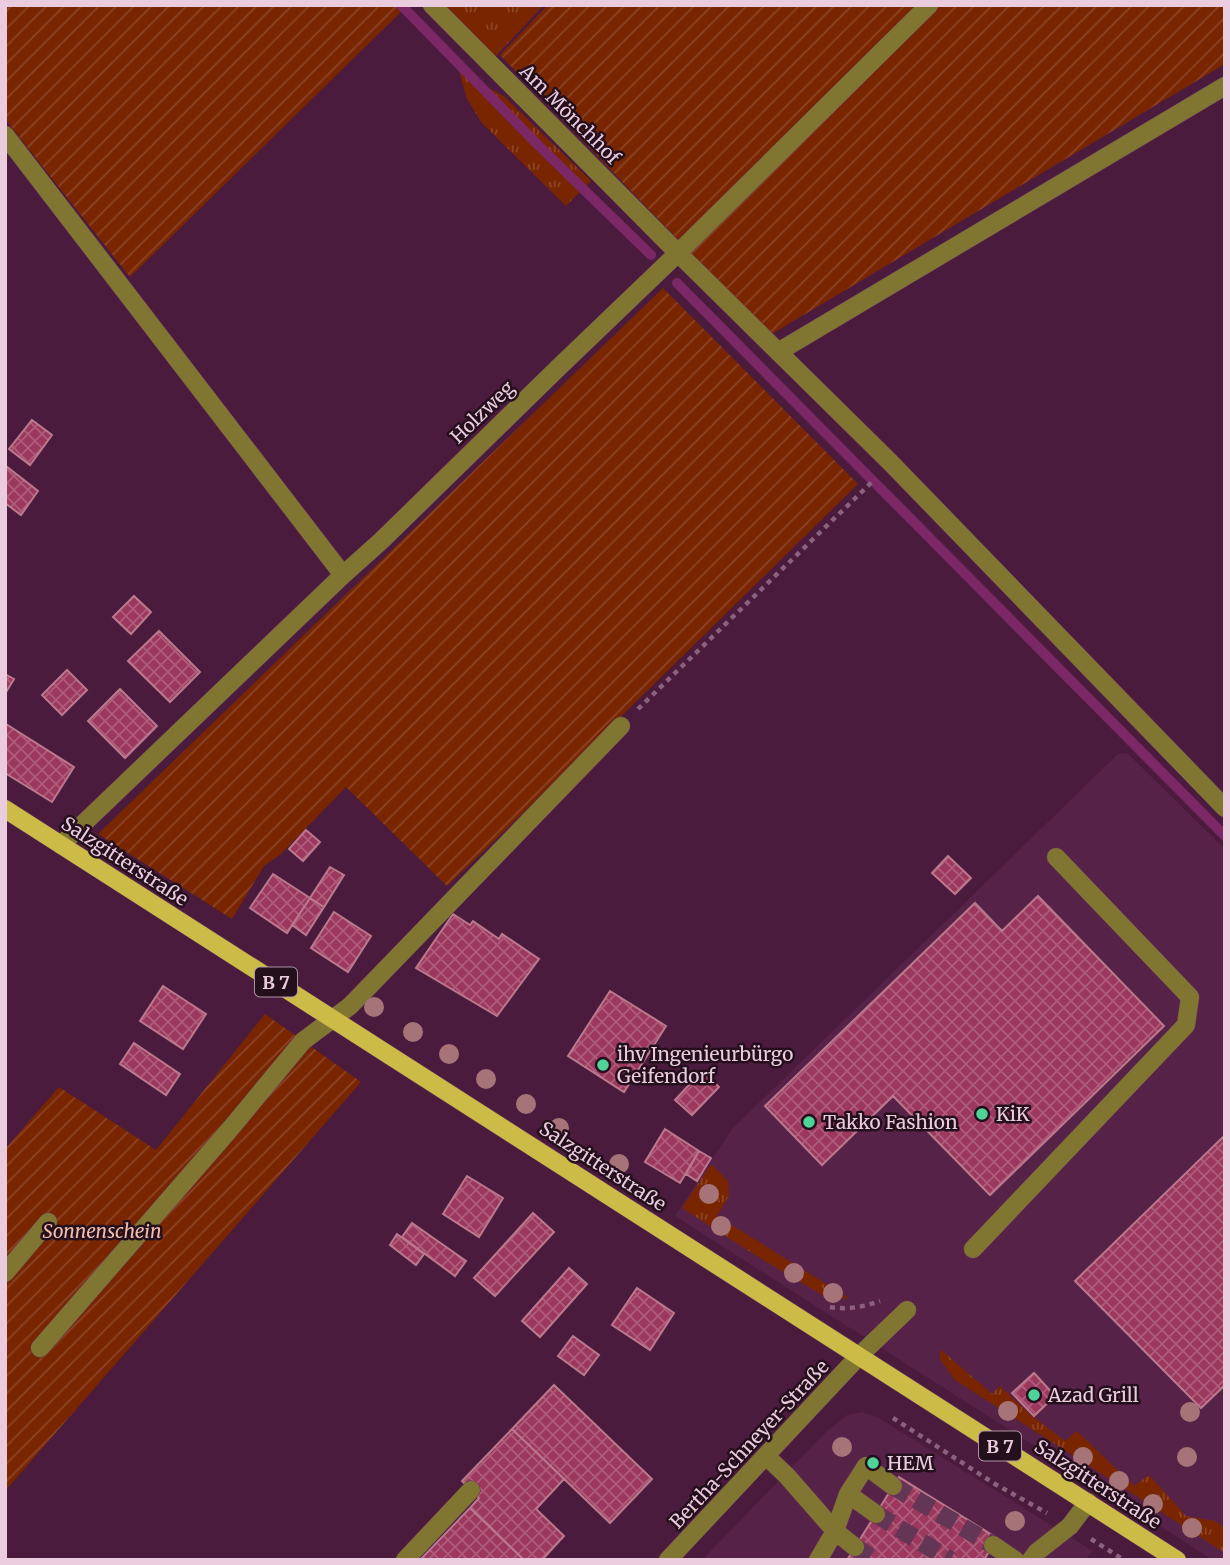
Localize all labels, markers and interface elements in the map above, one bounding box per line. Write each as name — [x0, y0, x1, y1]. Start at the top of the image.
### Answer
street label: Am Mönchhof — [514, 58, 626, 170]
street label: Holzweg — [445, 375, 519, 448]
street label: Salzgitterstraße — [57, 811, 193, 911]
road number: B 7 — [255, 967, 297, 996]
place label: ihv Ingenieurbürgo Geifendorf — [617, 1042, 793, 1088]
marker: ihv Ingenieurbürgo Geifendorf — [595, 1057, 611, 1073]
place label: KiK — [996, 1102, 1030, 1126]
marker: KiK — [974, 1106, 990, 1122]
place label: Takko Fashion — [823, 1110, 958, 1134]
marker: Takko Fashion — [801, 1114, 817, 1130]
street label: Salzgitterstraße — [535, 1116, 671, 1216]
park label: Sonnenschein — [43, 1219, 161, 1243]
street label: Bertha-Schneyer-Straße — [664, 1354, 834, 1533]
place label: Azad Grill — [1047, 1383, 1139, 1407]
marker: Azad Grill — [1026, 1387, 1042, 1403]
road number: B 7 — [979, 1432, 1021, 1461]
street label: Salzgitterstraße — [1030, 1434, 1166, 1534]
place label: HEM — [887, 1451, 934, 1475]
marker: HEM — [865, 1455, 881, 1471]

